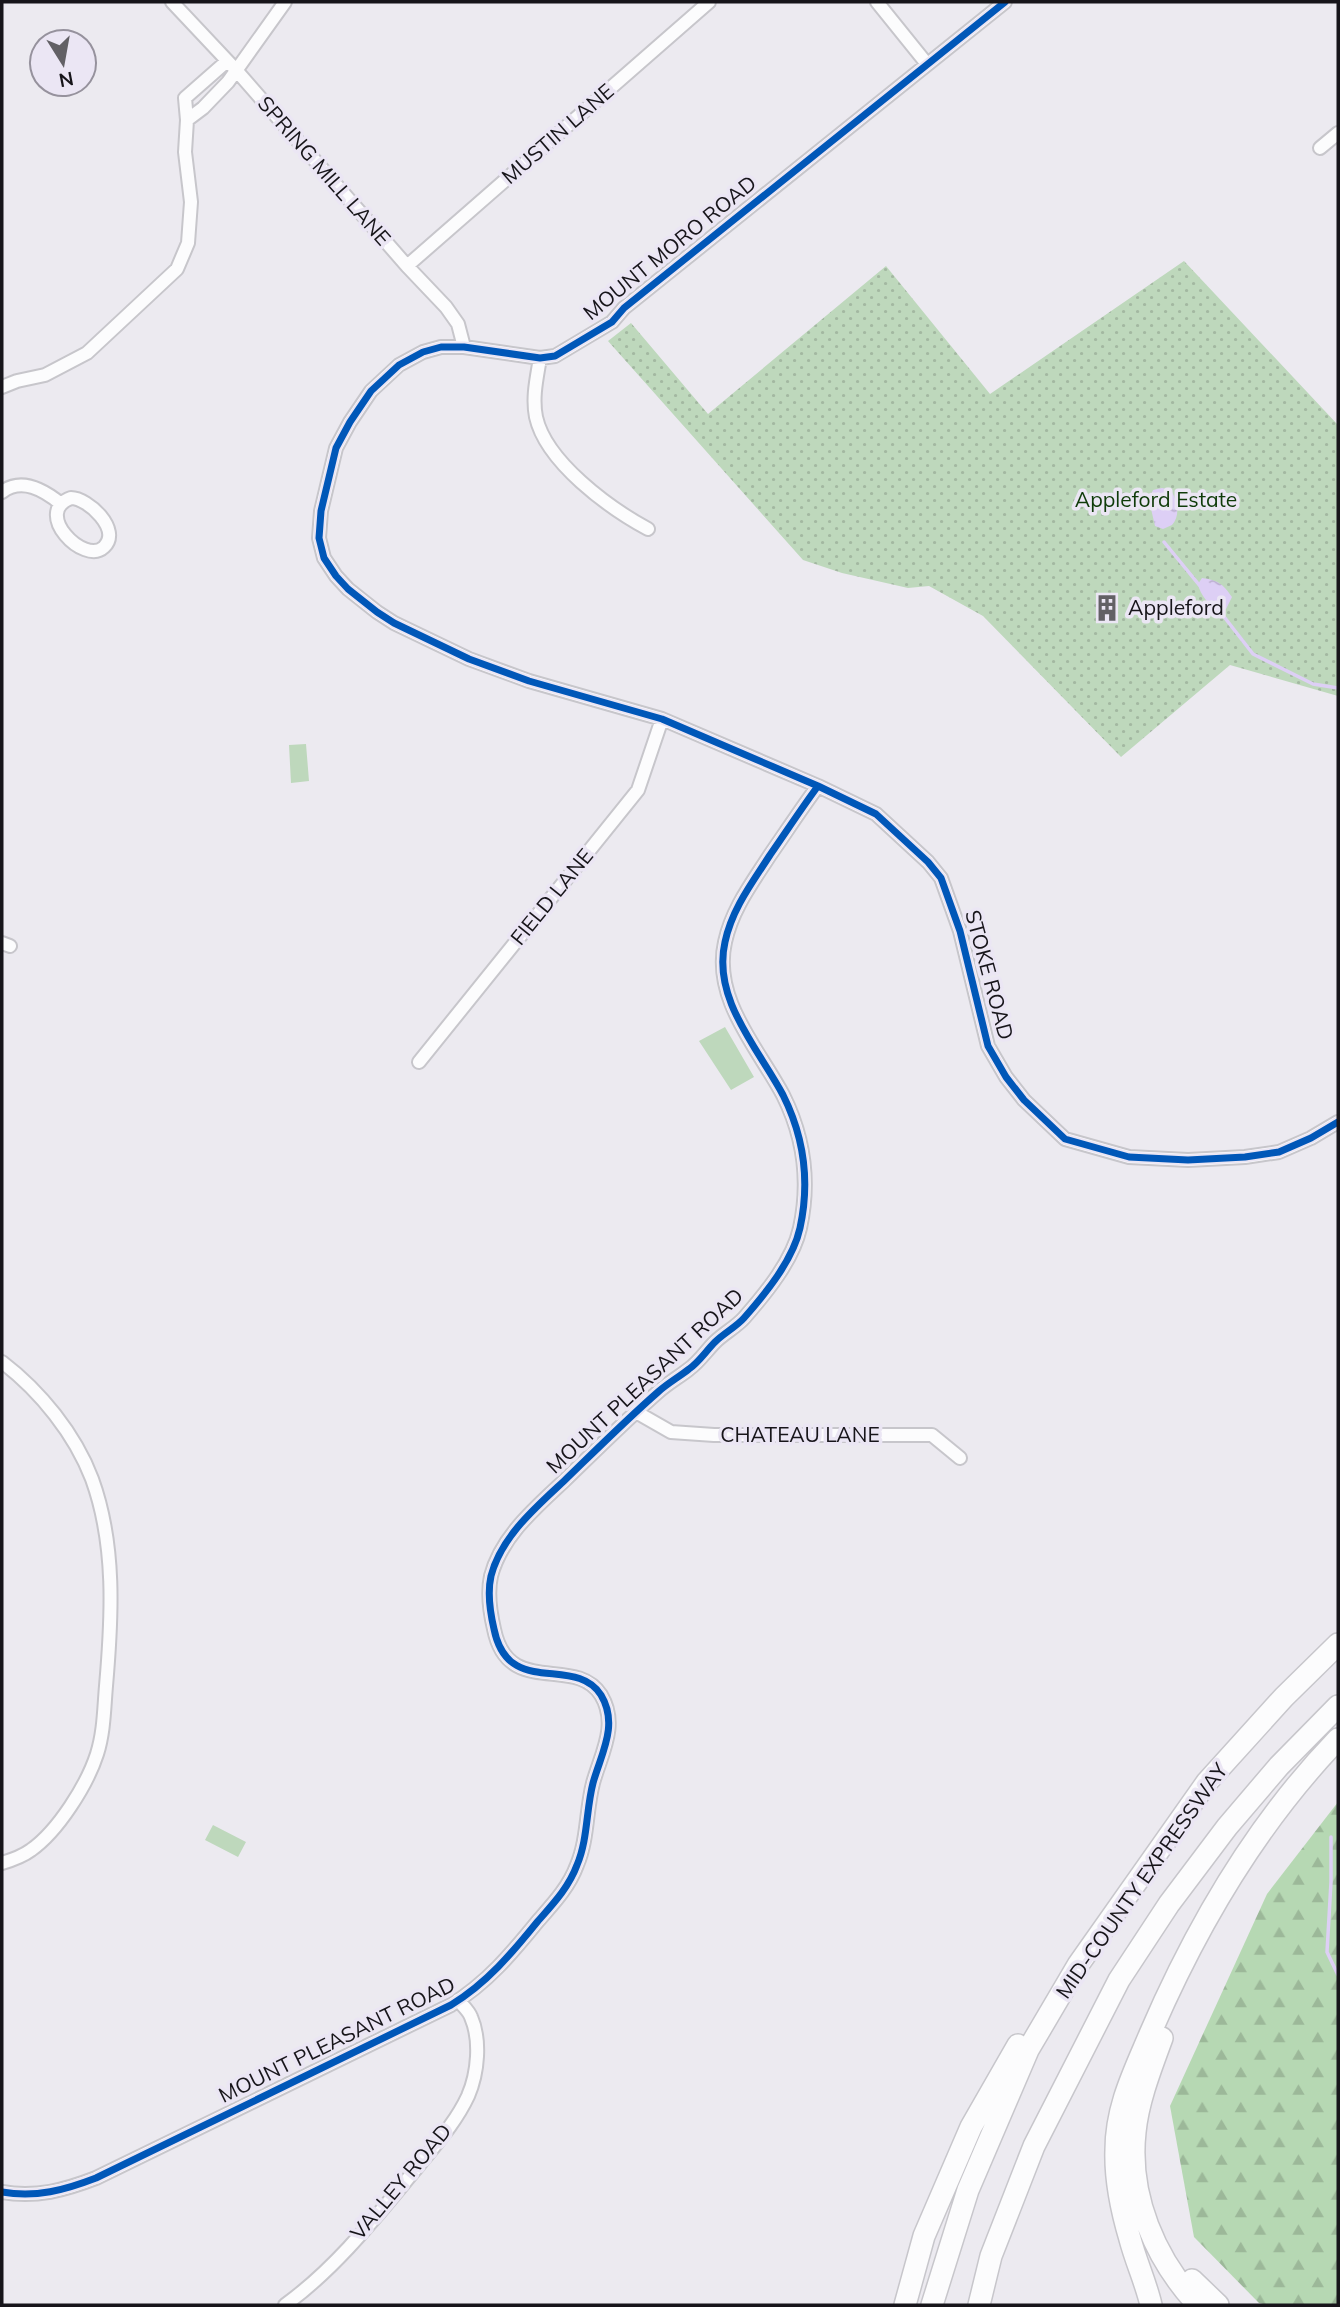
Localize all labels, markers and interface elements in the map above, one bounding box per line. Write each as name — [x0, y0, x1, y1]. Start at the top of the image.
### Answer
north arrow — [28, 28, 98, 98]
text: N — [57, 67, 76, 93]
street label: MUSTIN LANE — [496, 78, 619, 189]
street label: SPRING MILL LANE — [253, 90, 397, 250]
street label: MOUNT MORO ROAD — [578, 169, 761, 325]
park label: Appleford Estate — [1075, 486, 1237, 512]
building icon: Appleford — [1092, 593, 1122, 623]
place label: Appleford — [1128, 594, 1224, 620]
street label: FIELD LANE — [504, 843, 598, 950]
street label: STOKE ROAD — [960, 907, 1020, 1043]
street label: MOUNT PLEASANT ROAD — [540, 1282, 748, 1478]
street label: CHATEAU LANE — [720, 1421, 880, 1447]
street label: MID-COUNTY EXPRESSWAY — [1050, 1757, 1233, 2003]
street label: MOUNT PLEASANT ROAD — [214, 1970, 459, 2108]
street label: VALLEY ROAD — [344, 2118, 456, 2245]

